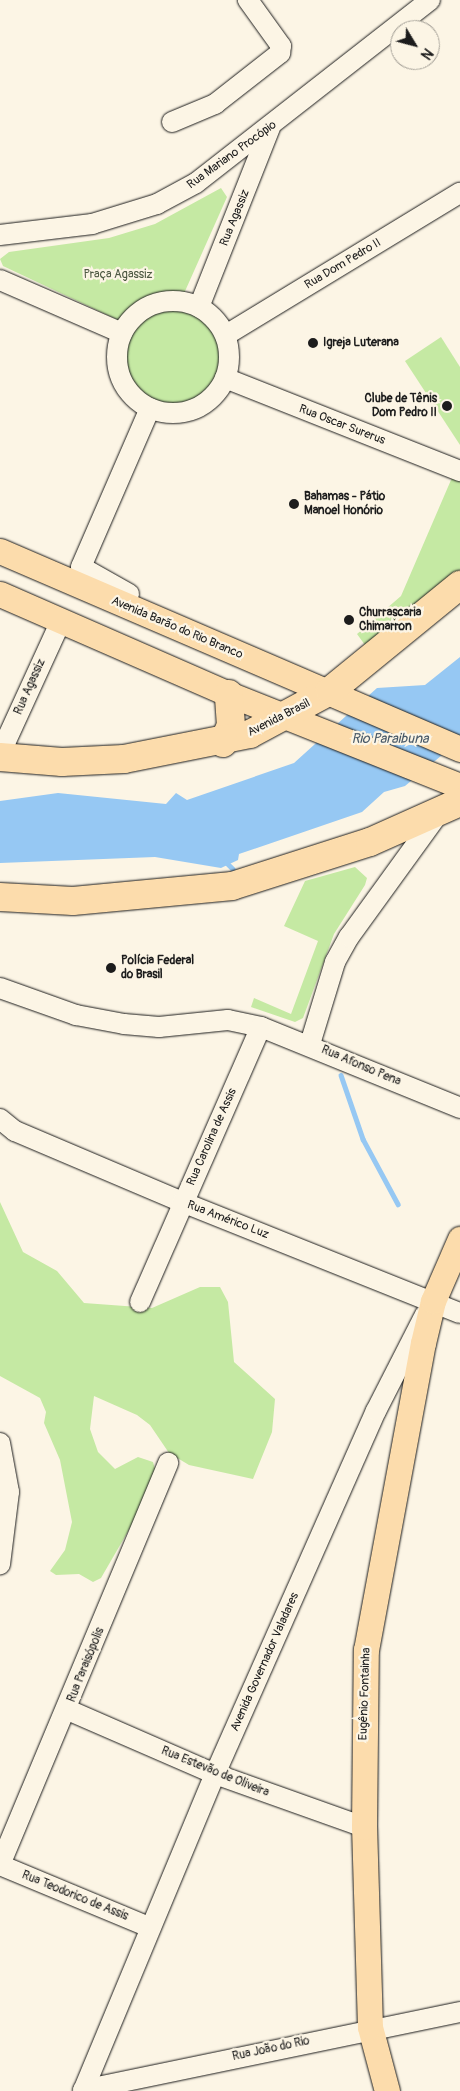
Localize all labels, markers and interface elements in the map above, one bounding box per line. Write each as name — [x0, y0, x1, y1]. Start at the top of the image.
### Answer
north arrow — [390, 20, 440, 70]
text: N — [417, 45, 436, 63]
street label: Rua Mariano Procópio — [185, 118, 279, 192]
street label: Rua Agassiz — [217, 188, 253, 248]
street label: Rua Dom Pedro II — [302, 236, 384, 292]
park label: Praça Agassiz — [83, 268, 153, 282]
place label: Igreja Luterana — [323, 336, 399, 350]
marker: Igreja Luterana — [307, 337, 319, 349]
place label: Clube de Tênis Dom Pedro II — [364, 392, 437, 420]
marker: Clube de Tênis Dom Pedro II — [441, 400, 453, 412]
street label: Rua Oscar Surerus — [297, 402, 387, 448]
place label: Bahamas - Pátio Manoel Honório — [304, 490, 385, 518]
marker: Bahamas - Pátio Manoel Honório — [288, 498, 300, 510]
street label: Avenida Barão do Rio Branco — [109, 594, 245, 662]
place label: Churrascaria Chimarron — [359, 606, 421, 634]
marker: Churrascaria Chimarron — [343, 614, 355, 626]
street label: Rua Agassiz — [11, 657, 49, 717]
street label: Avenida Brasil — [245, 696, 313, 740]
water label: Rio Paraibuna — [351, 731, 429, 747]
place label: Polícia Federal do Brasil — [121, 954, 194, 982]
marker: Polícia Federal do Brasil — [105, 962, 117, 974]
street label: Rua Afonso Pena — [319, 1043, 403, 1089]
street label: Rua Carolina de Assis — [184, 1086, 240, 1188]
street label: Rua Américo Luz — [185, 1198, 271, 1242]
street label: Avenida Governador Valadares — [228, 1590, 302, 1734]
street label: Rua Paraisópolis — [64, 1626, 108, 1704]
street label: Eugênio Fontainha — [356, 1647, 374, 1741]
street label: Rua Estevão de Oliveira — [159, 1744, 271, 1800]
street label: Rua Teodorico de Assis — [20, 1868, 130, 1924]
street label: Rua João do Rio — [231, 2034, 311, 2064]

